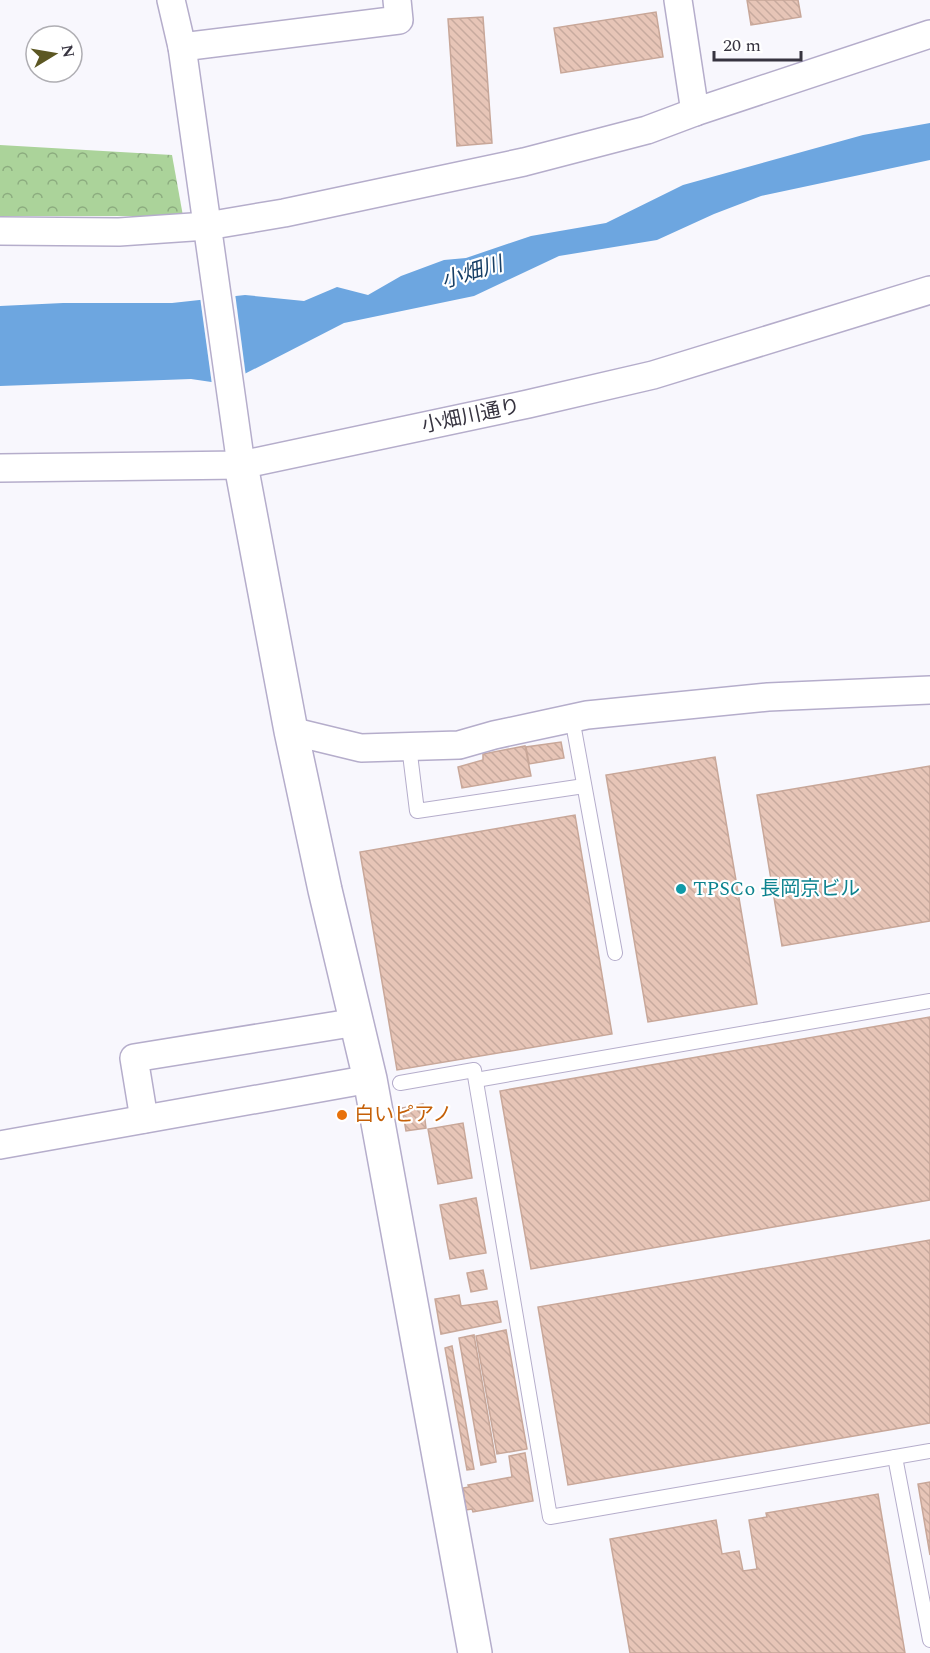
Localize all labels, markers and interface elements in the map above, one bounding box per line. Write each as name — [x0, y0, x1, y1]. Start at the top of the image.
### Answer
north arrow — [24, 24, 84, 84]
scale bar — [714, 24, 801, 62]
text: 20 m — [723, 32, 761, 59]
text: N — [55, 43, 81, 60]
water label: 小畑川 — [437, 248, 509, 298]
street label: 小畑川通り — [419, 391, 523, 441]
place label: TPSCo 長岡京ビル — [693, 874, 860, 904]
marker: TPSCo 長岡京ビル — [674, 882, 688, 896]
place label: 白いピアノ — [354, 1100, 452, 1130]
marker: 白いピアノ — [335, 1108, 349, 1122]

